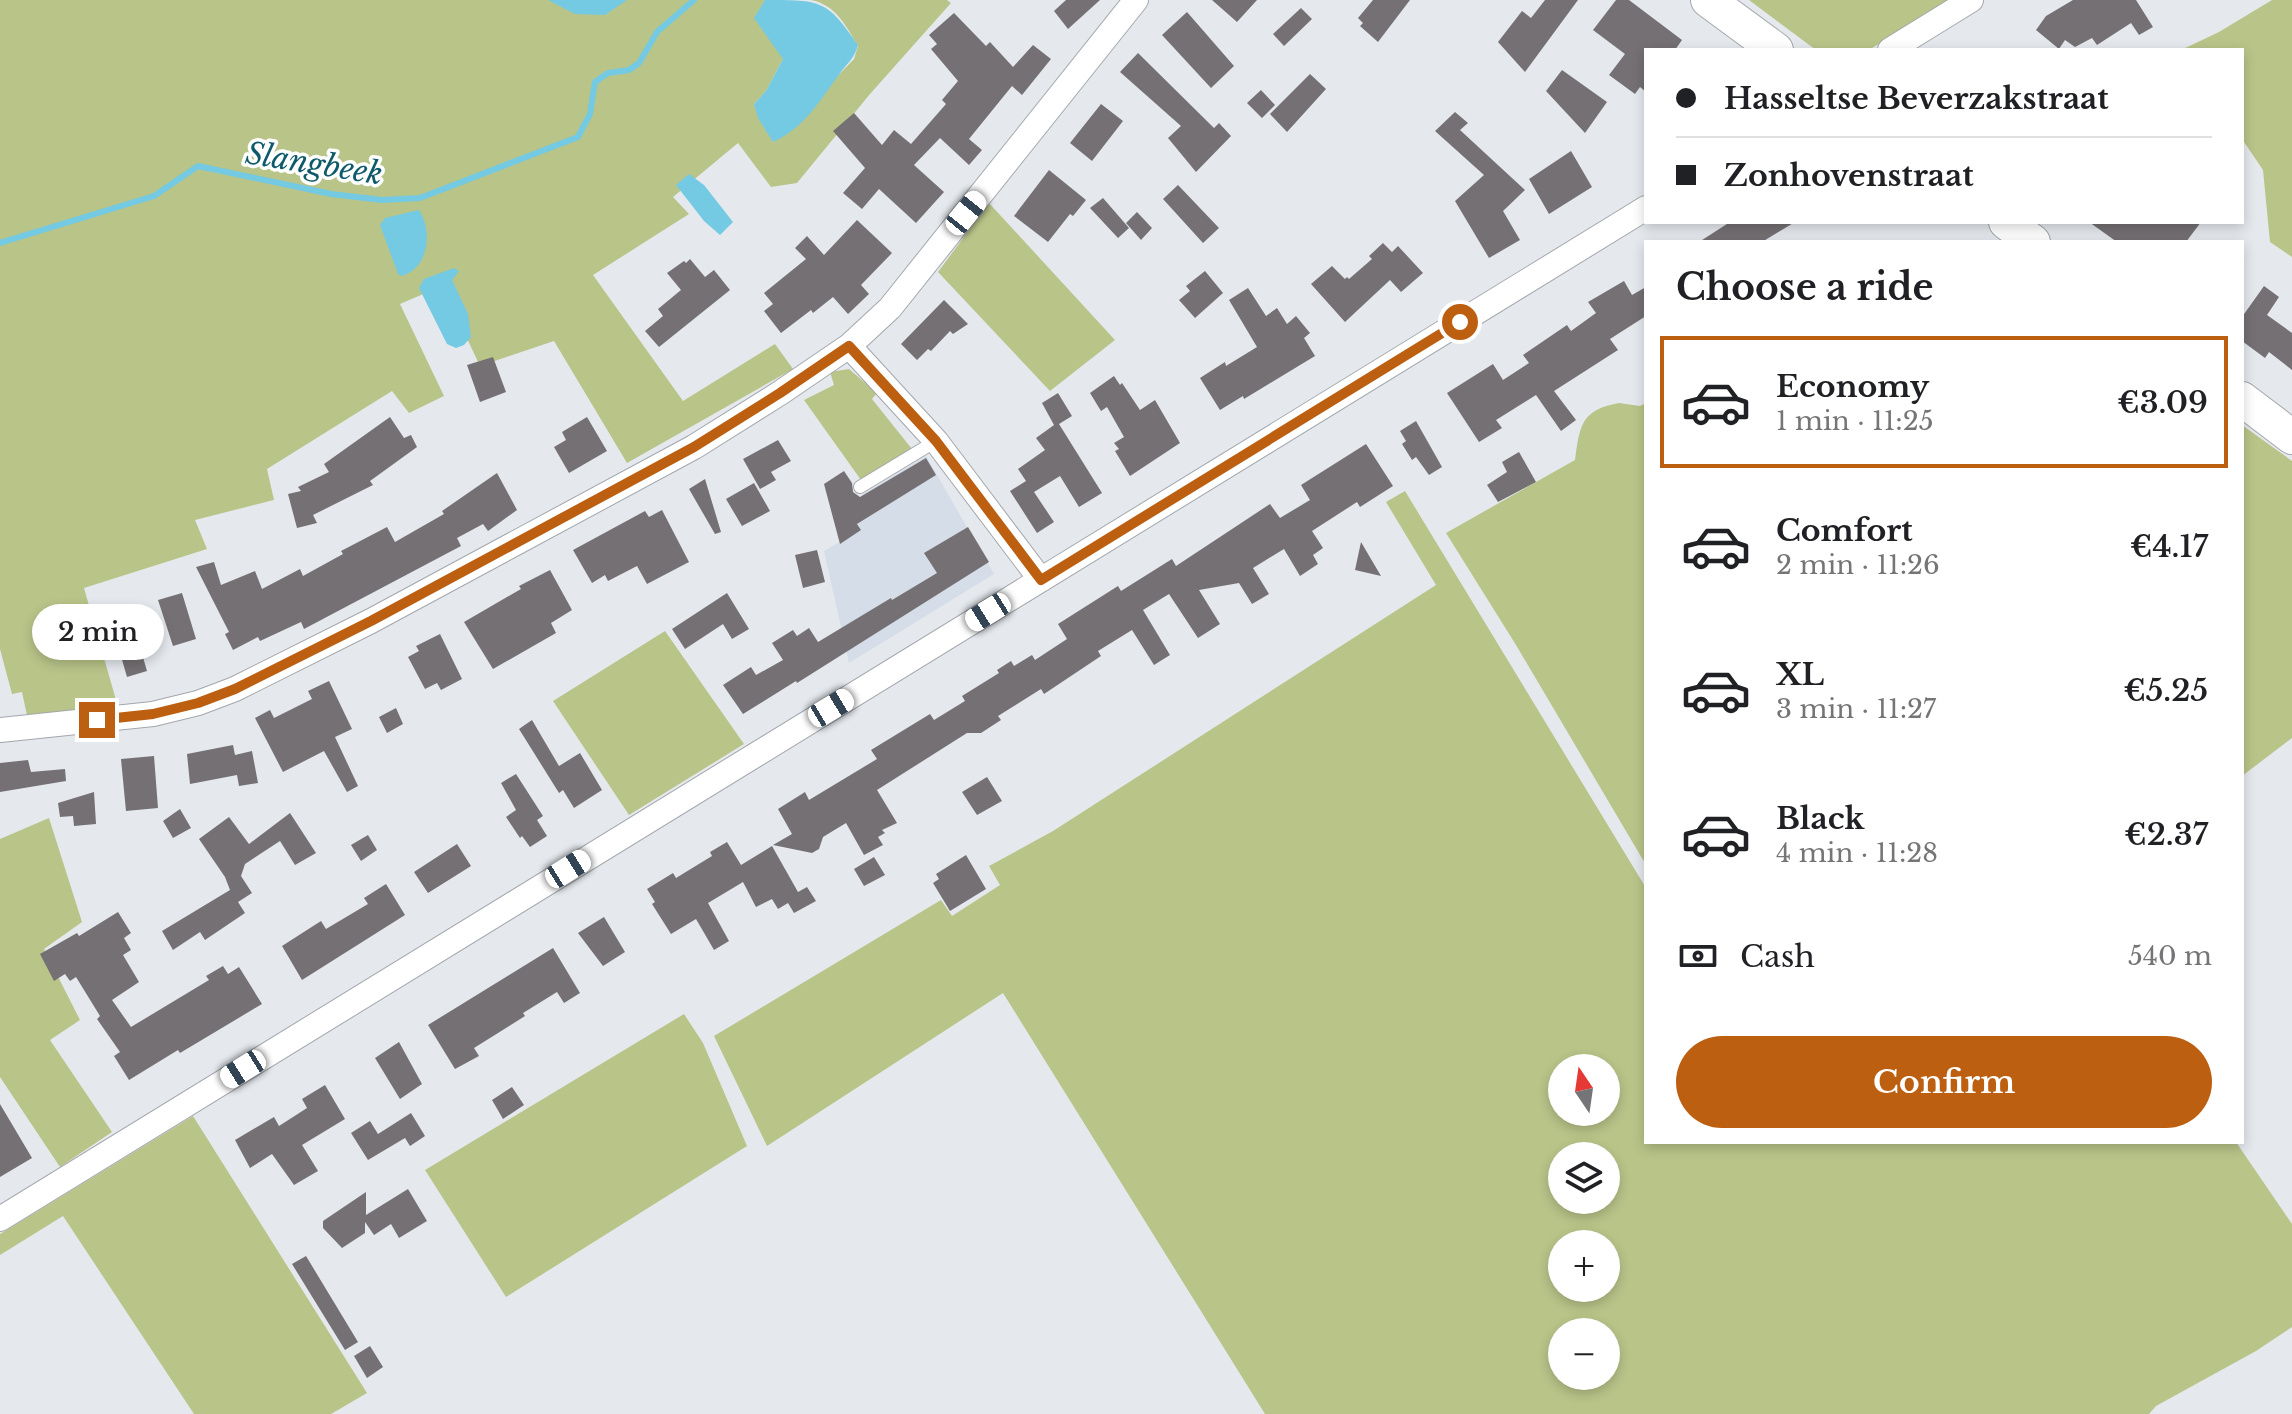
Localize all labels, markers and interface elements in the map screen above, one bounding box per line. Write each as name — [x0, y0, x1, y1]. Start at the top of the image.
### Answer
text: Hasseltse Beverzakstraat — [1724, 80, 2109, 117]
water label: Slangbeek — [243, 134, 385, 193]
text: Zonhovenstraat — [1724, 157, 1974, 194]
car — [942, 187, 990, 239]
text: Choose a ride — [1676, 265, 1933, 310]
route start — [1442, 304, 1478, 340]
icon: car — [1680, 366, 1752, 438]
text: Economy — [1776, 368, 1929, 405]
text: €3.09 — [2117, 384, 2208, 421]
text: 1 min · 11:25 — [1776, 405, 1933, 437]
icon: car — [1680, 510, 1752, 582]
text: Comfort — [1776, 512, 1913, 549]
text: €4.17 — [2130, 528, 2208, 565]
text: 2 min · 11:26 — [1776, 549, 1940, 581]
car — [961, 589, 1015, 635]
callout: 2 min — [31, 604, 163, 660]
text: 2 min — [58, 616, 138, 648]
icon: car — [1680, 654, 1752, 726]
text: XL — [1776, 656, 1824, 693]
text: €5.25 — [2123, 672, 2208, 709]
car — [804, 685, 858, 731]
text: 3 min · 11:27 — [1776, 693, 1936, 725]
route end — [79, 702, 115, 738]
icon: car — [1680, 798, 1752, 870]
text: Black — [1776, 800, 1864, 837]
text: €2.37 — [2124, 816, 2208, 853]
text: 4 min · 11:28 — [1776, 837, 1938, 869]
car — [541, 846, 595, 892]
icon: cash — [1676, 934, 1720, 978]
text: Cash — [1740, 938, 1815, 975]
text: 540 m — [2128, 940, 2212, 972]
button: Confirm — [1676, 1036, 2212, 1128]
car — [216, 1046, 270, 1092]
north arrow — [1548, 1054, 1620, 1126]
map controls — [1548, 1054, 1620, 1390]
button: layers — [1548, 1142, 1620, 1214]
button: + — [1548, 1230, 1620, 1302]
button: − — [1548, 1318, 1620, 1390]

